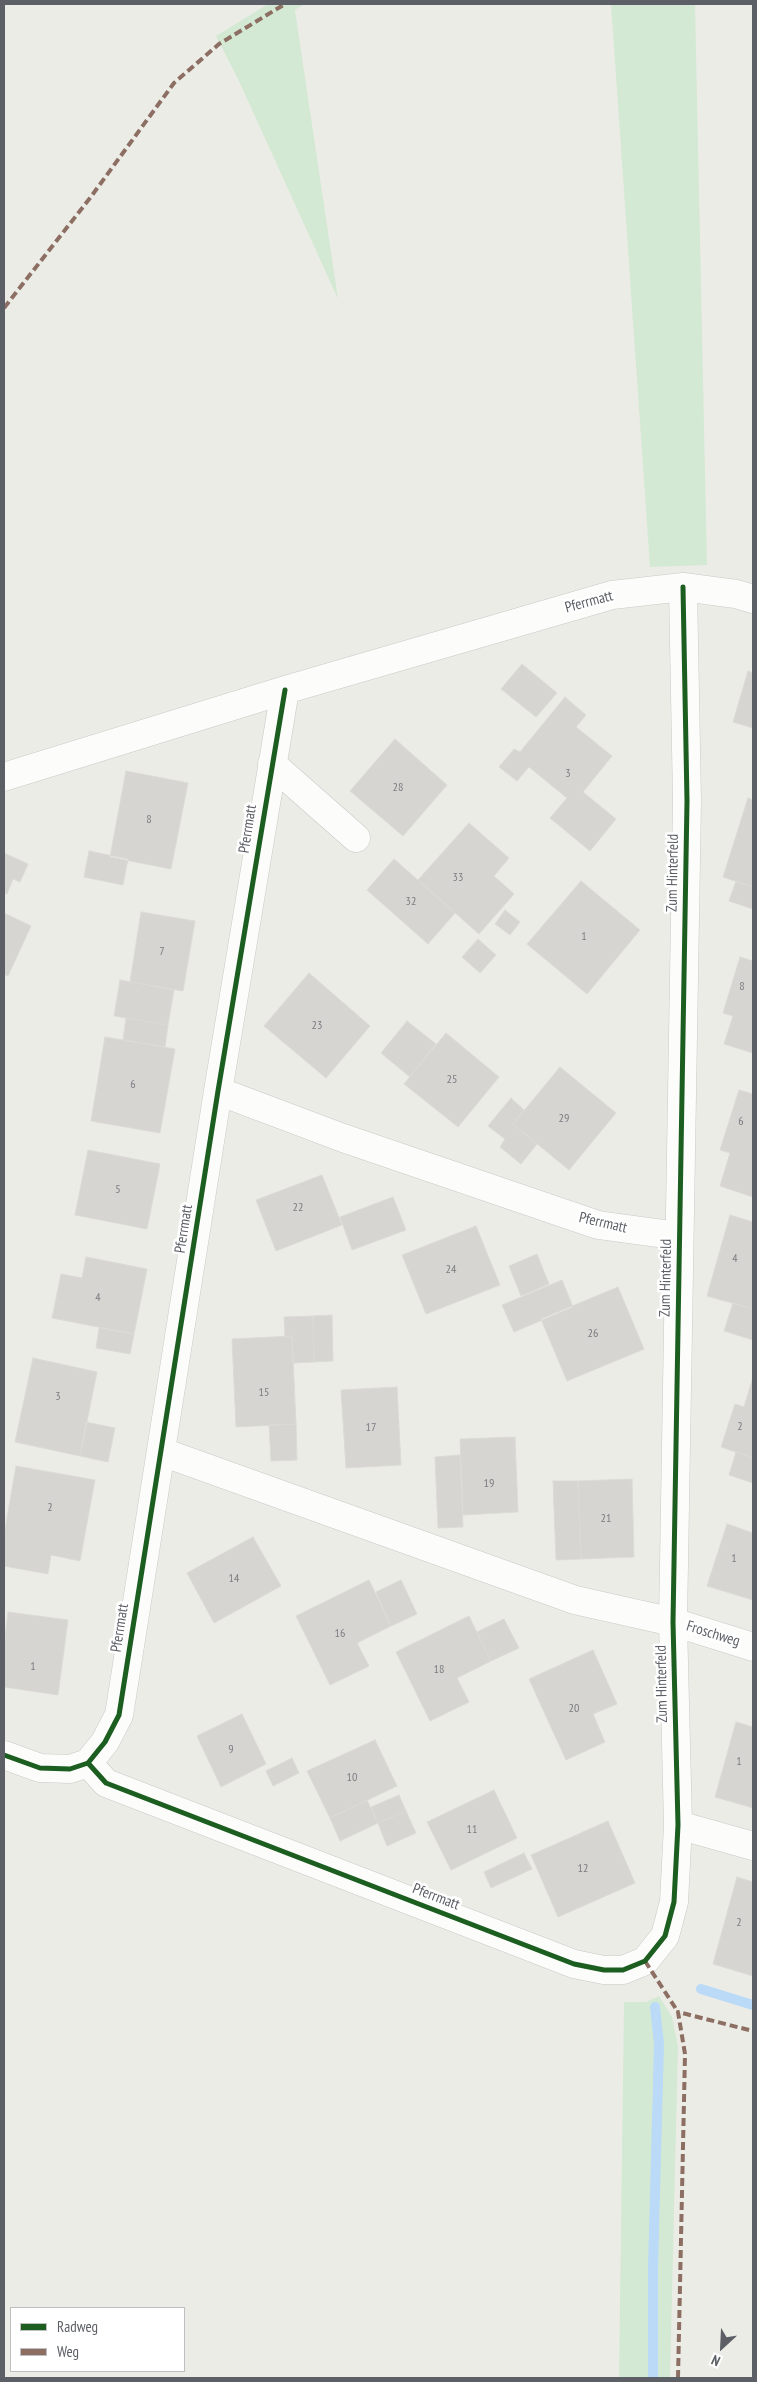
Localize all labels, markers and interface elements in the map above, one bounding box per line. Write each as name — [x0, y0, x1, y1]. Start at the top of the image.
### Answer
street label: Pferrmatt — [563, 587, 615, 617]
house number: 3 — [565, 767, 571, 781]
house number: 28 — [393, 781, 403, 795]
street label: Pferrmatt — [235, 803, 261, 855]
house number: 8 — [146, 813, 152, 827]
street label: Zum Hinterfeld — [663, 834, 683, 912]
house number: 33 — [453, 871, 463, 885]
house number: 32 — [406, 895, 416, 909]
house number: 1 — [581, 930, 587, 944]
house number: 7 — [159, 945, 165, 959]
house number: 8 — [739, 980, 745, 994]
house number: 23 — [312, 1019, 322, 1033]
house number: 25 — [447, 1073, 457, 1087]
house number: 6 — [130, 1078, 136, 1092]
house number: 29 — [559, 1112, 569, 1126]
house number: 6 — [738, 1115, 744, 1129]
house number: 5 — [115, 1183, 121, 1197]
house number: 22 — [293, 1201, 303, 1215]
street label: Pferrmatt — [171, 1203, 197, 1255]
street label: Pferrmatt — [577, 1209, 629, 1237]
street label: Zum Hinterfeld — [656, 1239, 676, 1317]
house number: 4 — [732, 1252, 738, 1266]
house number: 24 — [446, 1263, 456, 1277]
house number: 4 — [95, 1291, 101, 1305]
house number: 26 — [588, 1327, 598, 1341]
house number: 15 — [259, 1386, 269, 1400]
house number: 3 — [55, 1390, 61, 1404]
house number: 2 — [737, 1420, 743, 1434]
house number: 17 — [366, 1421, 376, 1435]
house number: 19 — [484, 1477, 494, 1491]
house number: 2 — [47, 1501, 53, 1515]
house number: 21 — [601, 1512, 611, 1526]
house number: 1 — [731, 1552, 737, 1566]
house number: 14 — [229, 1572, 239, 1586]
street label: Pferrmatt — [107, 1602, 133, 1654]
street label: Froschweg — [684, 1617, 742, 1651]
house number: 16 — [335, 1627, 345, 1641]
street label: Zum Hinterfeld — [652, 1645, 672, 1723]
house number: 1 — [30, 1660, 36, 1674]
house number: 18 — [434, 1663, 444, 1677]
house number: 20 — [569, 1702, 579, 1716]
house number: 9 — [228, 1743, 234, 1757]
house number: 1 — [736, 1755, 742, 1769]
house number: 10 — [347, 1771, 357, 1785]
house number: 11 — [467, 1823, 477, 1837]
house number: 12 — [578, 1862, 588, 1876]
street label: Pferrmatt — [410, 1880, 462, 1914]
house number: 2 — [736, 1916, 742, 1930]
legend — [10, 2307, 185, 2372]
text: Radweg — [57, 2317, 98, 2336]
north arrow — [697, 2322, 747, 2372]
text: Weg — [57, 2342, 79, 2361]
text: N — [708, 2351, 723, 2370]

